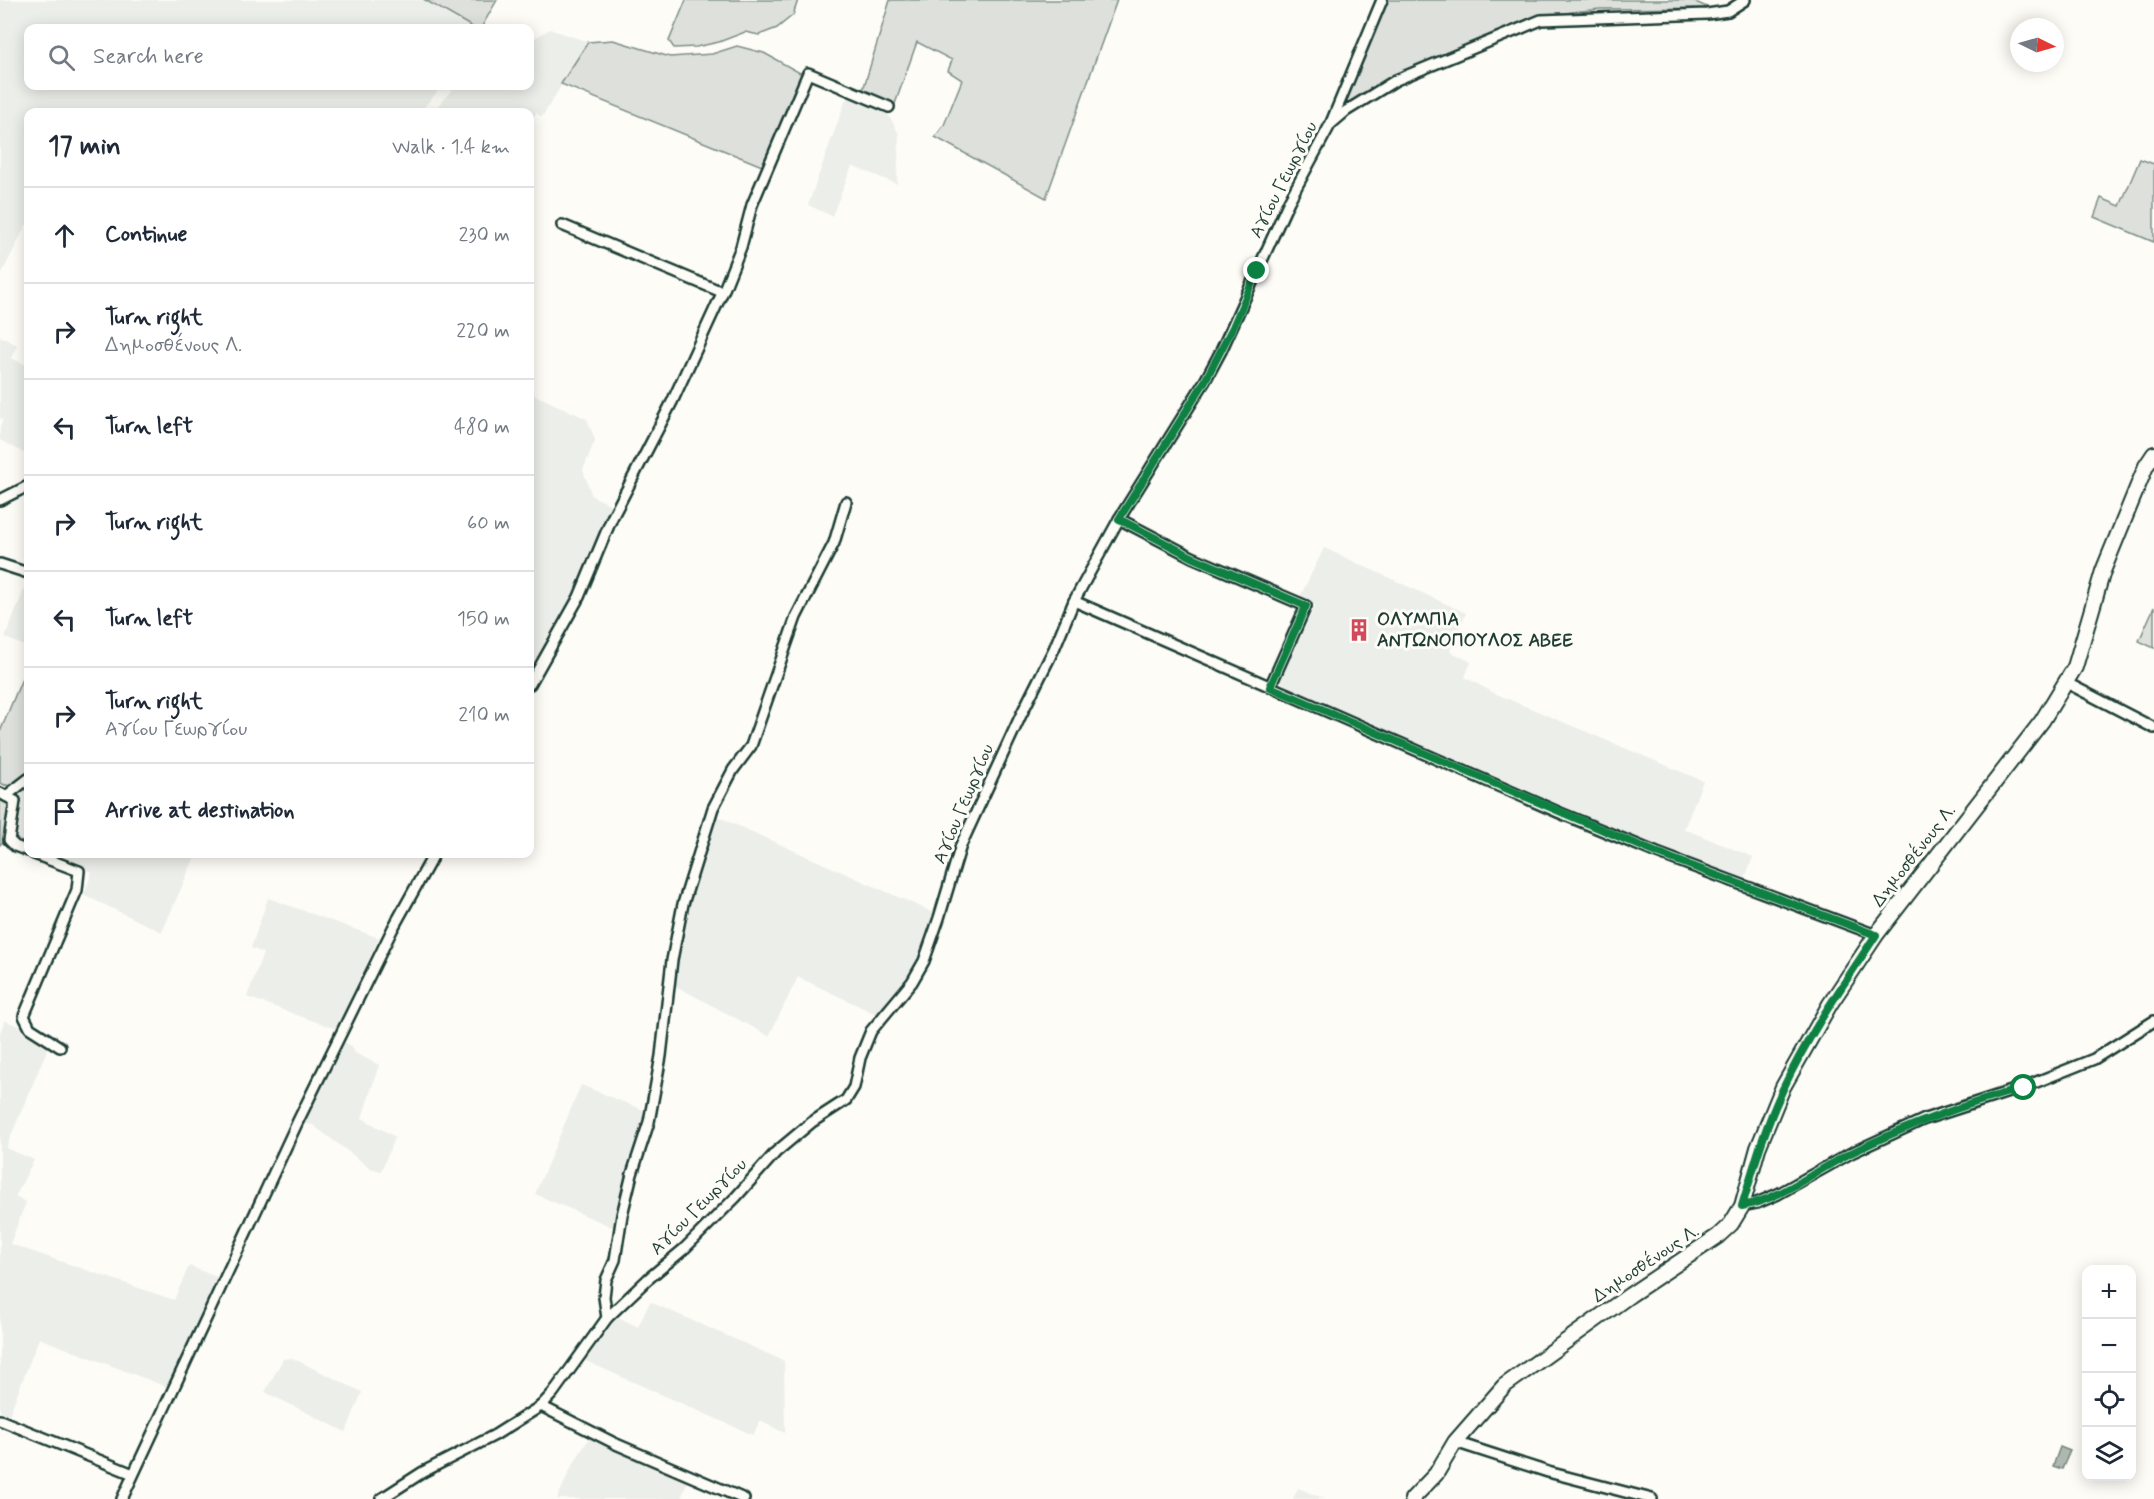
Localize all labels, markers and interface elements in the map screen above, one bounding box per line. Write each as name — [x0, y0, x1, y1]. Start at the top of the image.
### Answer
north arrow — [2010, 18, 2064, 72]
search box — [24, 24, 534, 90]
icon: search — [45, 41, 78, 74]
text: Search here — [93, 43, 204, 71]
street label: Αγίου Γεωργίου — [1244, 118, 1324, 242]
text: 17 min — [48, 130, 121, 164]
text: Walk · 1.4 km — [392, 134, 510, 161]
icon: ahead — [48, 219, 81, 252]
text: Continue — [105, 221, 187, 249]
text: 230 m — [458, 222, 510, 249]
route end — [1243, 257, 1269, 283]
text: Turn right — [105, 304, 203, 332]
icon: right — [48, 315, 81, 348]
text: 220 m — [456, 318, 510, 345]
text: Δημοσθένους Λ. — [105, 332, 242, 359]
icon: left — [48, 411, 81, 444]
text: Turn left — [105, 413, 193, 441]
text: 480 m — [454, 414, 510, 441]
icon: right — [48, 507, 81, 540]
text: Turn right — [105, 509, 203, 537]
text: 60 m — [467, 510, 510, 537]
icon: left — [48, 603, 81, 636]
text: Turn left — [105, 605, 193, 633]
text: 150 m — [457, 606, 510, 633]
place label: ΟΛΥΜΠΙΑ ΑΝΤΩΝΟΠΟΥΛΟΣ ΑΒΕΕ — [1377, 608, 1573, 653]
building icon: ΟΛΥΜΠΙΑ ΑΝΤΩΝΟΠΟΥΛΟΣ ΑΒΕΕ — [1346, 617, 1372, 643]
text: Turn right — [105, 688, 203, 716]
icon: right — [48, 699, 81, 732]
text: 210 m — [458, 702, 510, 729]
text: Αγίου Γεωργίου — [105, 716, 247, 743]
street label: Αγίου Γεωργίου — [928, 740, 1000, 868]
icon: arrive — [48, 795, 81, 828]
text: Arrive at destination — [105, 797, 295, 825]
street label: Δημοσθένους Λ. — [1866, 799, 1961, 912]
route start — [2010, 1074, 2036, 1100]
street label: Αγίου Γεωργίου — [645, 1153, 753, 1261]
street label: Δημοσθένους Λ. — [1588, 1219, 1704, 1308]
map controls — [2082, 1265, 2136, 1481]
button: + — [2082, 1265, 2136, 1319]
button: − — [2082, 1319, 2136, 1373]
button: locate — [2082, 1373, 2136, 1427]
button: layers — [2082, 1427, 2136, 1481]

